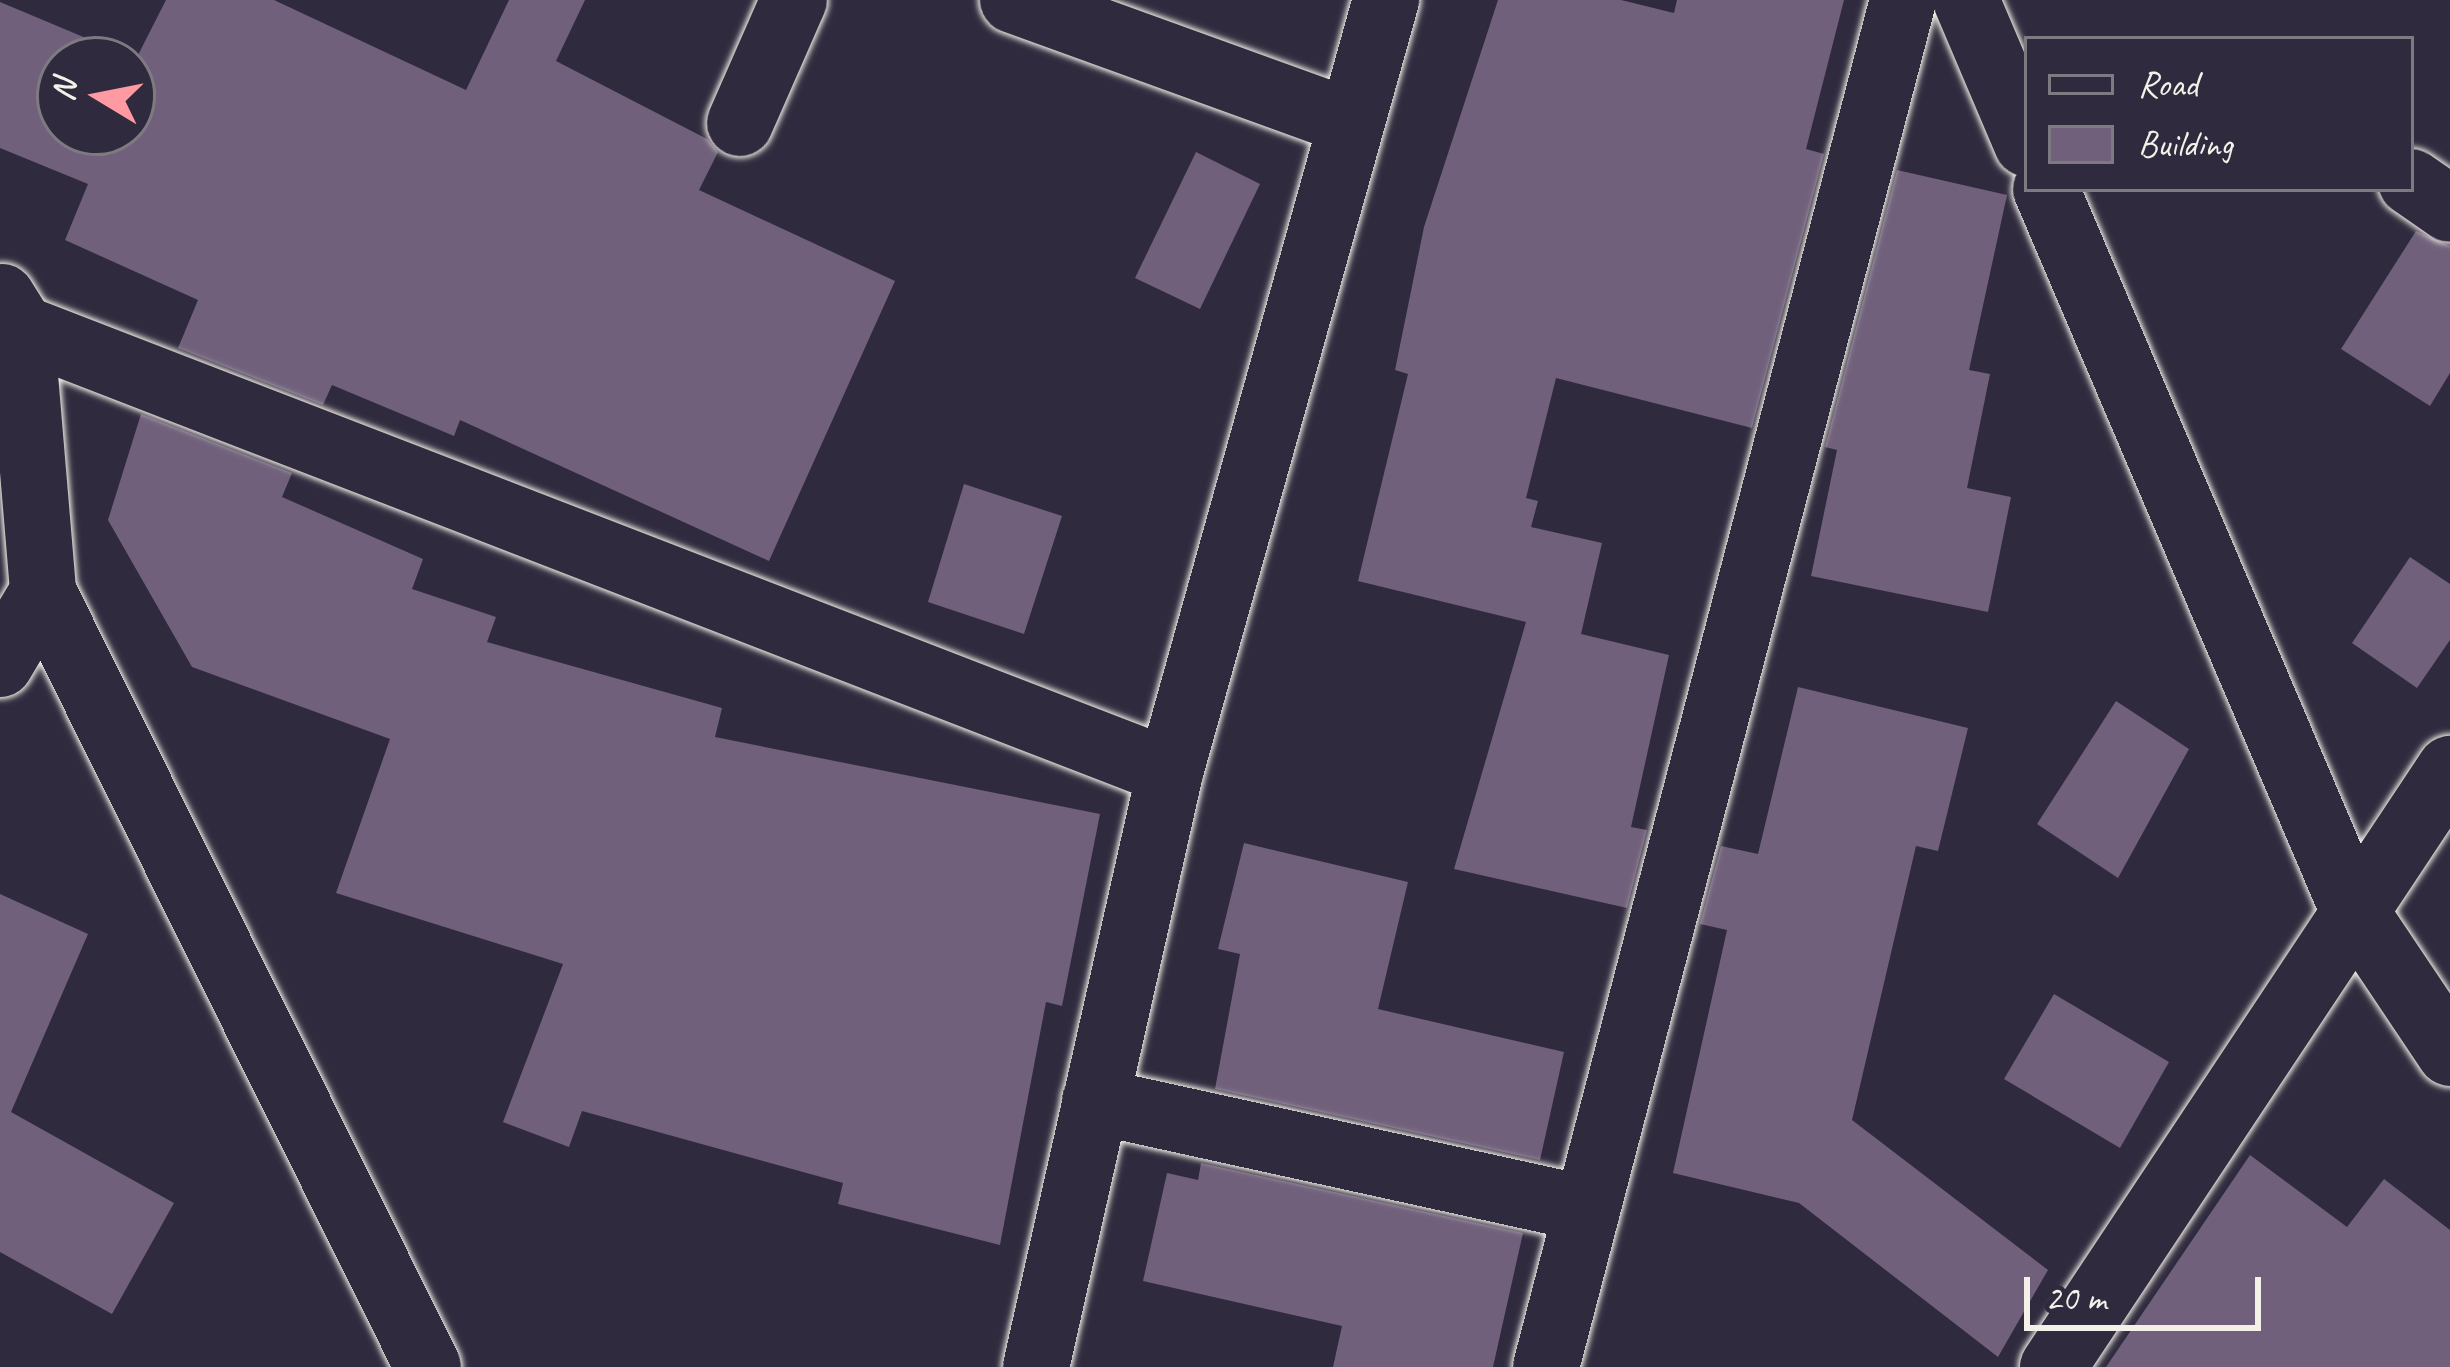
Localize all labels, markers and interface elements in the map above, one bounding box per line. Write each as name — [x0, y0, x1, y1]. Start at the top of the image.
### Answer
north arrow — [36, 36, 156, 156]
legend — [2024, 36, 2414, 192]
text: Road — [2138, 61, 2198, 107]
text: N — [41, 77, 86, 104]
text: Building — [2138, 121, 2233, 167]
scale bar — [2030, 1253, 2267, 1327]
text: 20 m — [2045, 1275, 2106, 1321]

